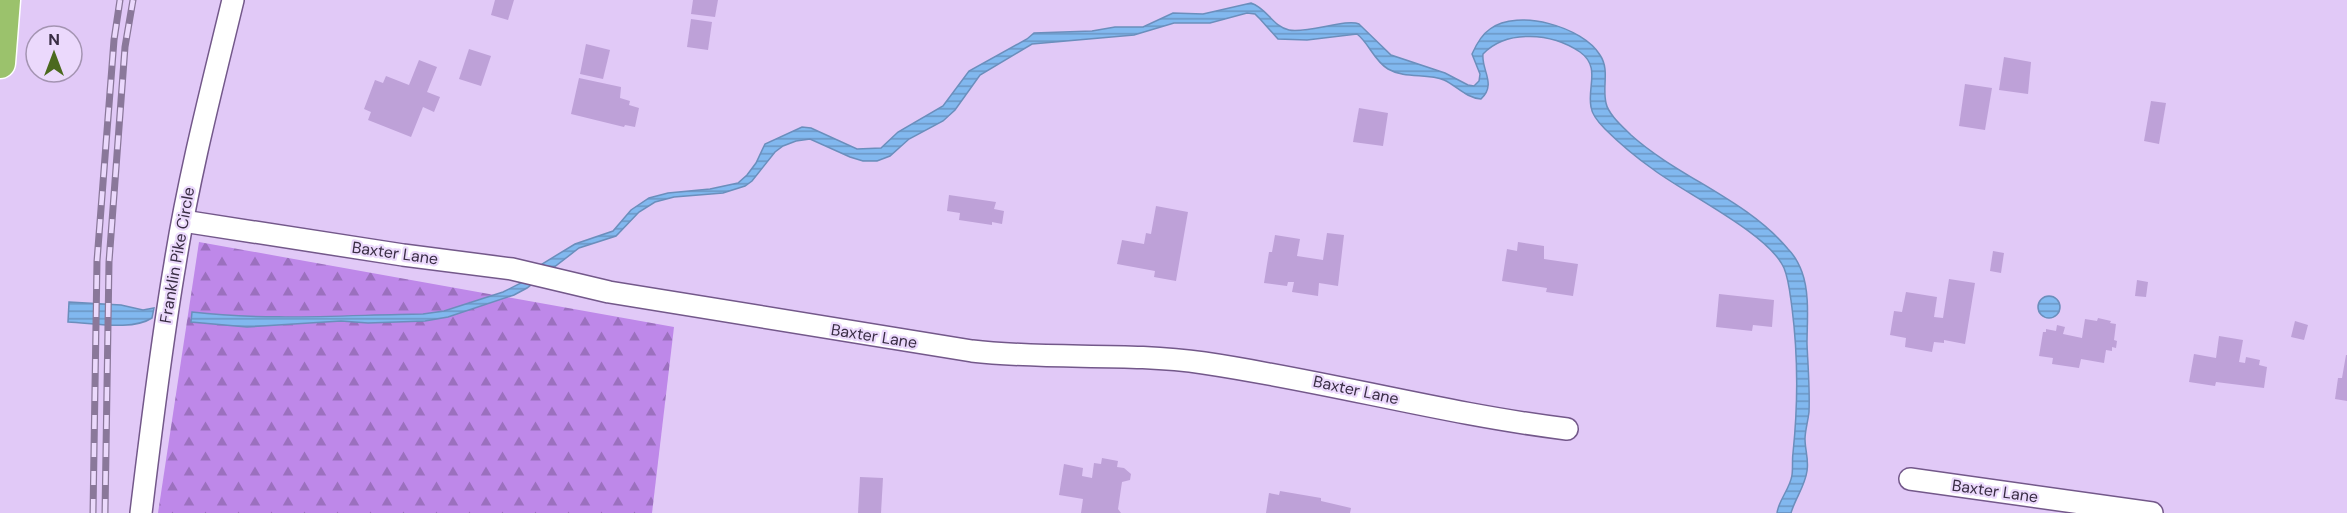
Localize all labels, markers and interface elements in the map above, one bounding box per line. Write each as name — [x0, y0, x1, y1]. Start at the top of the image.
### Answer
north arrow — [24, 24, 84, 84]
text: N — [48, 29, 60, 50]
street label: Franklin Pike Circle — [155, 185, 199, 325]
street label: Baxter Lane — [350, 237, 440, 269]
street label: Baxter Lane — [829, 319, 919, 353]
street label: Baxter Lane — [1311, 371, 1401, 409]
street label: Baxter Lane — [1950, 475, 2040, 507]

